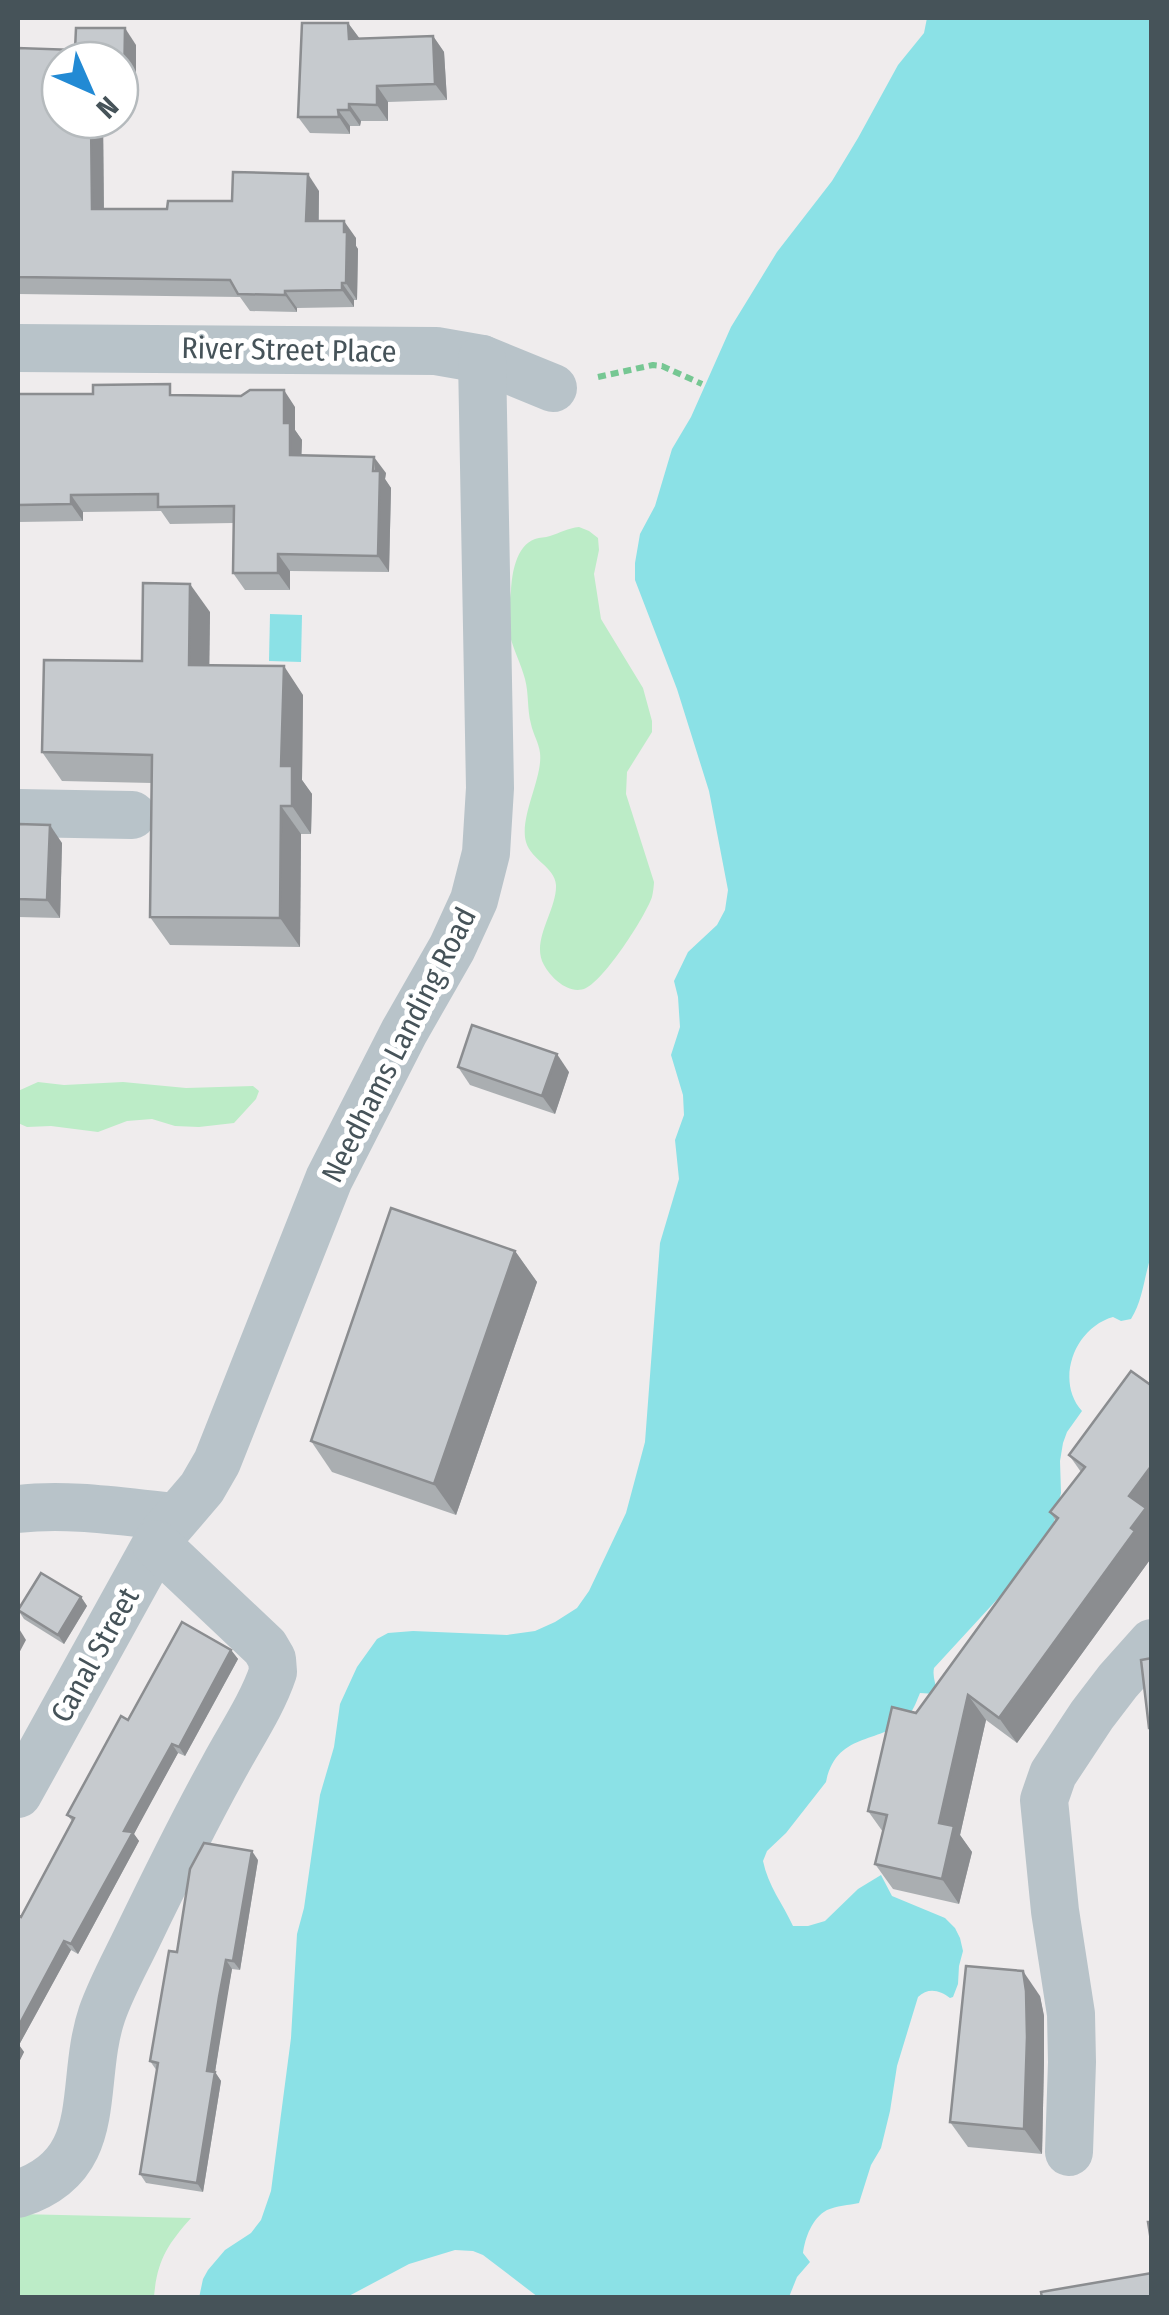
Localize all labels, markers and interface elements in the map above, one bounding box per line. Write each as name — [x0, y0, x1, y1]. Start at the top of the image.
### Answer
north arrow — [40, 40, 140, 140]
text: N — [90, 90, 125, 125]
street label: River Street Place — [181, 330, 397, 370]
street label: Needhams Landing Road — [314, 902, 484, 1188]
street label: Canal Street — [43, 1581, 147, 1729]

